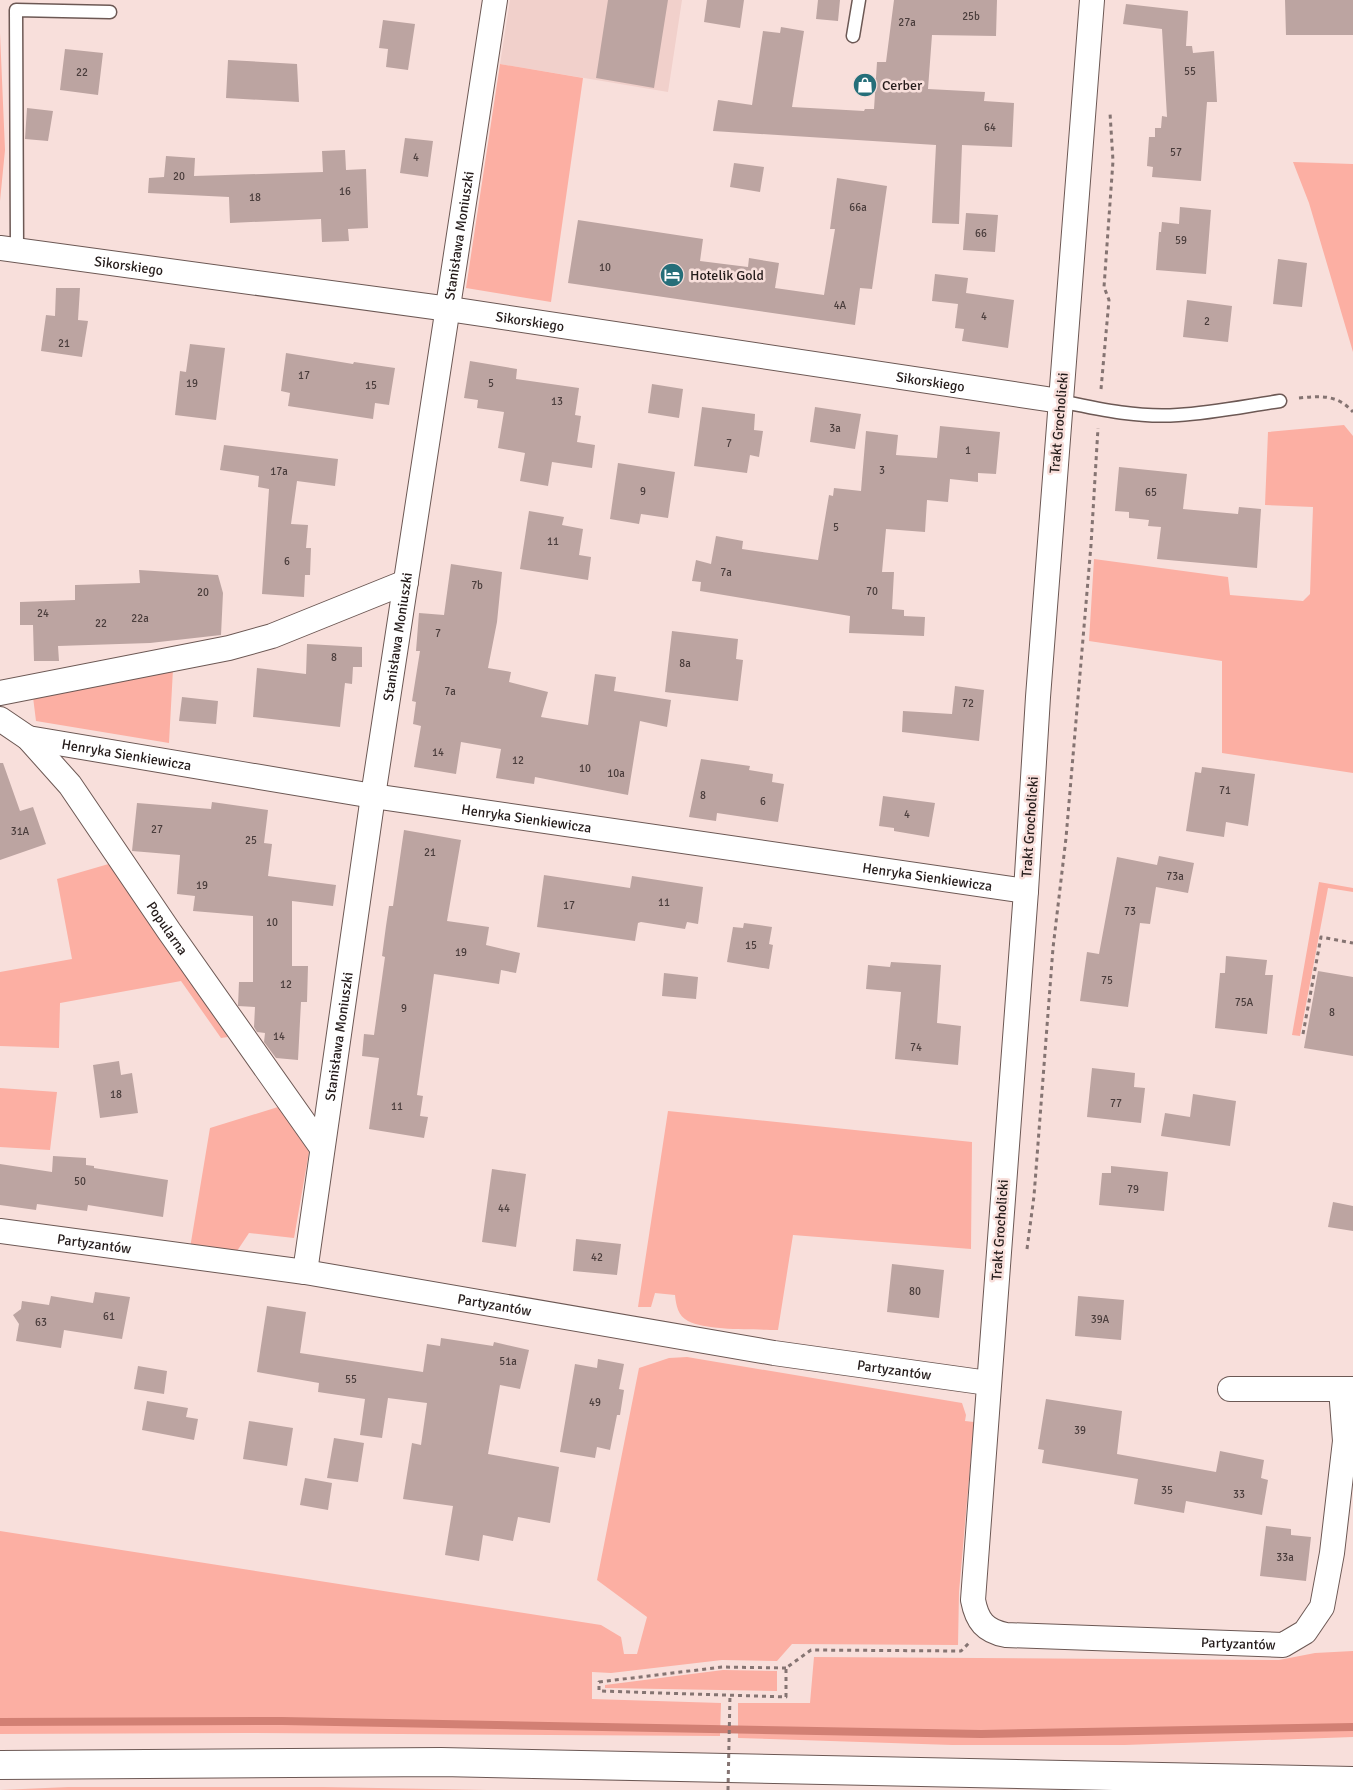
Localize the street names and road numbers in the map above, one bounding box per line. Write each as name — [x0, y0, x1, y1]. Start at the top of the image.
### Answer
street label: Stanisława Moniuszki — [441, 170, 477, 301]
street label: Sikorskiego — [93, 252, 164, 279]
street label: Sikorskiego — [494, 308, 566, 335]
street label: Sikorskiego — [895, 368, 966, 395]
street label: Trakt Grocholicki — [1046, 372, 1072, 474]
street label: Stanisława Moniuszki — [379, 571, 416, 702]
street label: Henryka Sienkiewicza — [60, 735, 193, 774]
street label: Trakt Grocholicki — [1018, 776, 1042, 878]
street label: Henryka Sienkiewicza — [460, 800, 593, 836]
street label: Henryka Sienkiewicza — [861, 859, 994, 895]
street label: Popularna — [143, 898, 192, 958]
street label: Stanisława Moniuszki — [321, 971, 356, 1102]
street label: Trakt Grocholicki — [988, 1179, 1012, 1281]
street label: Partyzantów — [56, 1230, 132, 1257]
street label: Partyzantów — [456, 1290, 533, 1319]
street label: Partyzantów — [856, 1356, 932, 1383]
street label: Partyzantów — [1201, 1634, 1276, 1653]

